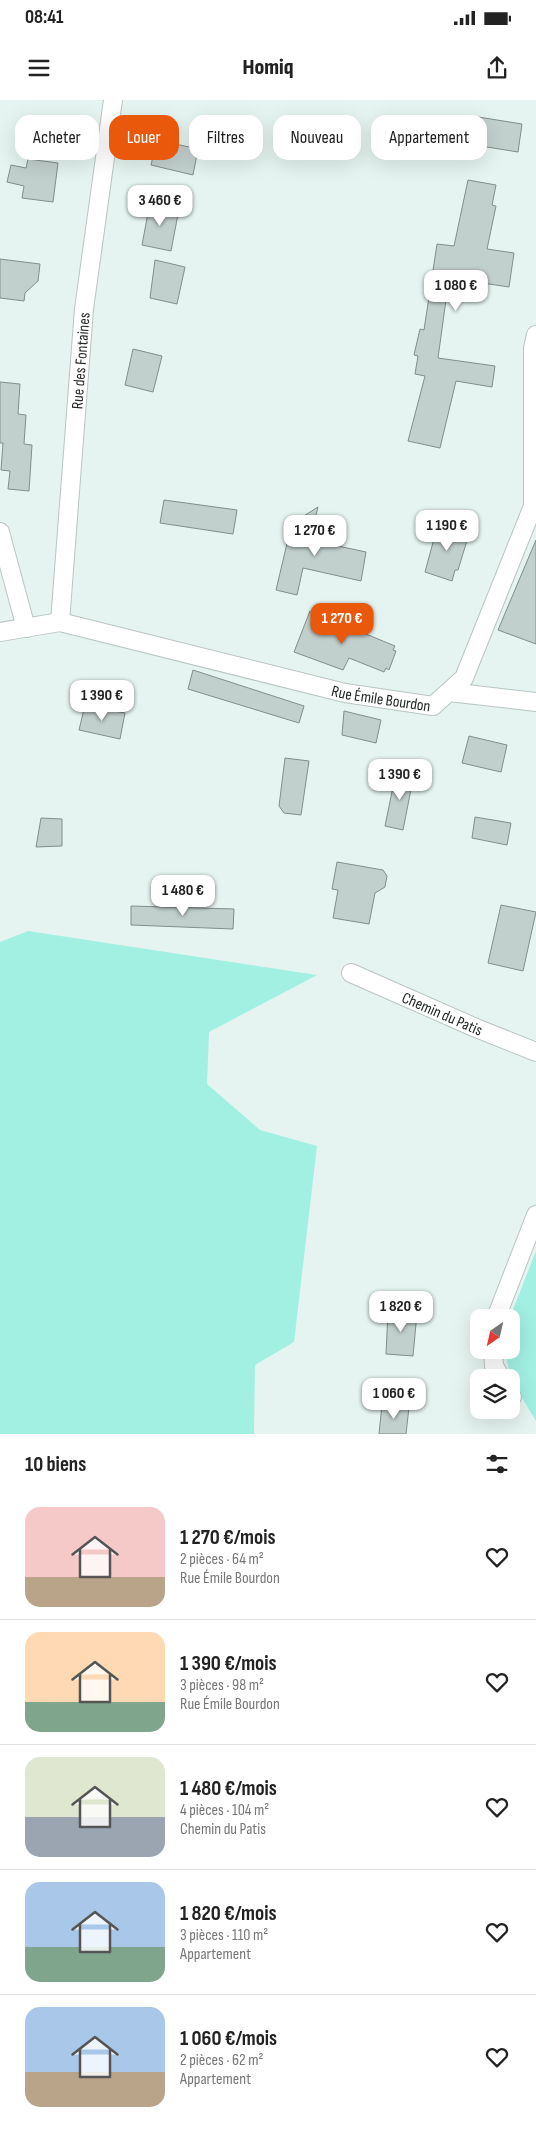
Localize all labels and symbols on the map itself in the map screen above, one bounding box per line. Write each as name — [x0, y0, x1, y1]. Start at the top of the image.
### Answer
pin: 3 460 € — [114, 184, 206, 227]
pin: 1 080 € — [410, 270, 502, 312]
street label: Rue des Fontaines — [68, 312, 95, 410]
pin: 1 190 € — [401, 510, 493, 552]
pin: 1 270 € — [269, 514, 361, 557]
pin: 1 270 € — [296, 602, 388, 645]
pin: 1 390 € — [56, 680, 148, 722]
street label: Rue Émile Bourdon — [329, 682, 432, 717]
pin: 1 390 € — [354, 758, 446, 801]
pin: 1 480 € — [137, 874, 229, 917]
street label: Chemin du Patis — [399, 989, 485, 1041]
pin: 1 820 € — [355, 1290, 447, 1333]
north arrow — [470, 1309, 520, 1359]
pin: 1 060 € — [348, 1378, 440, 1420]

